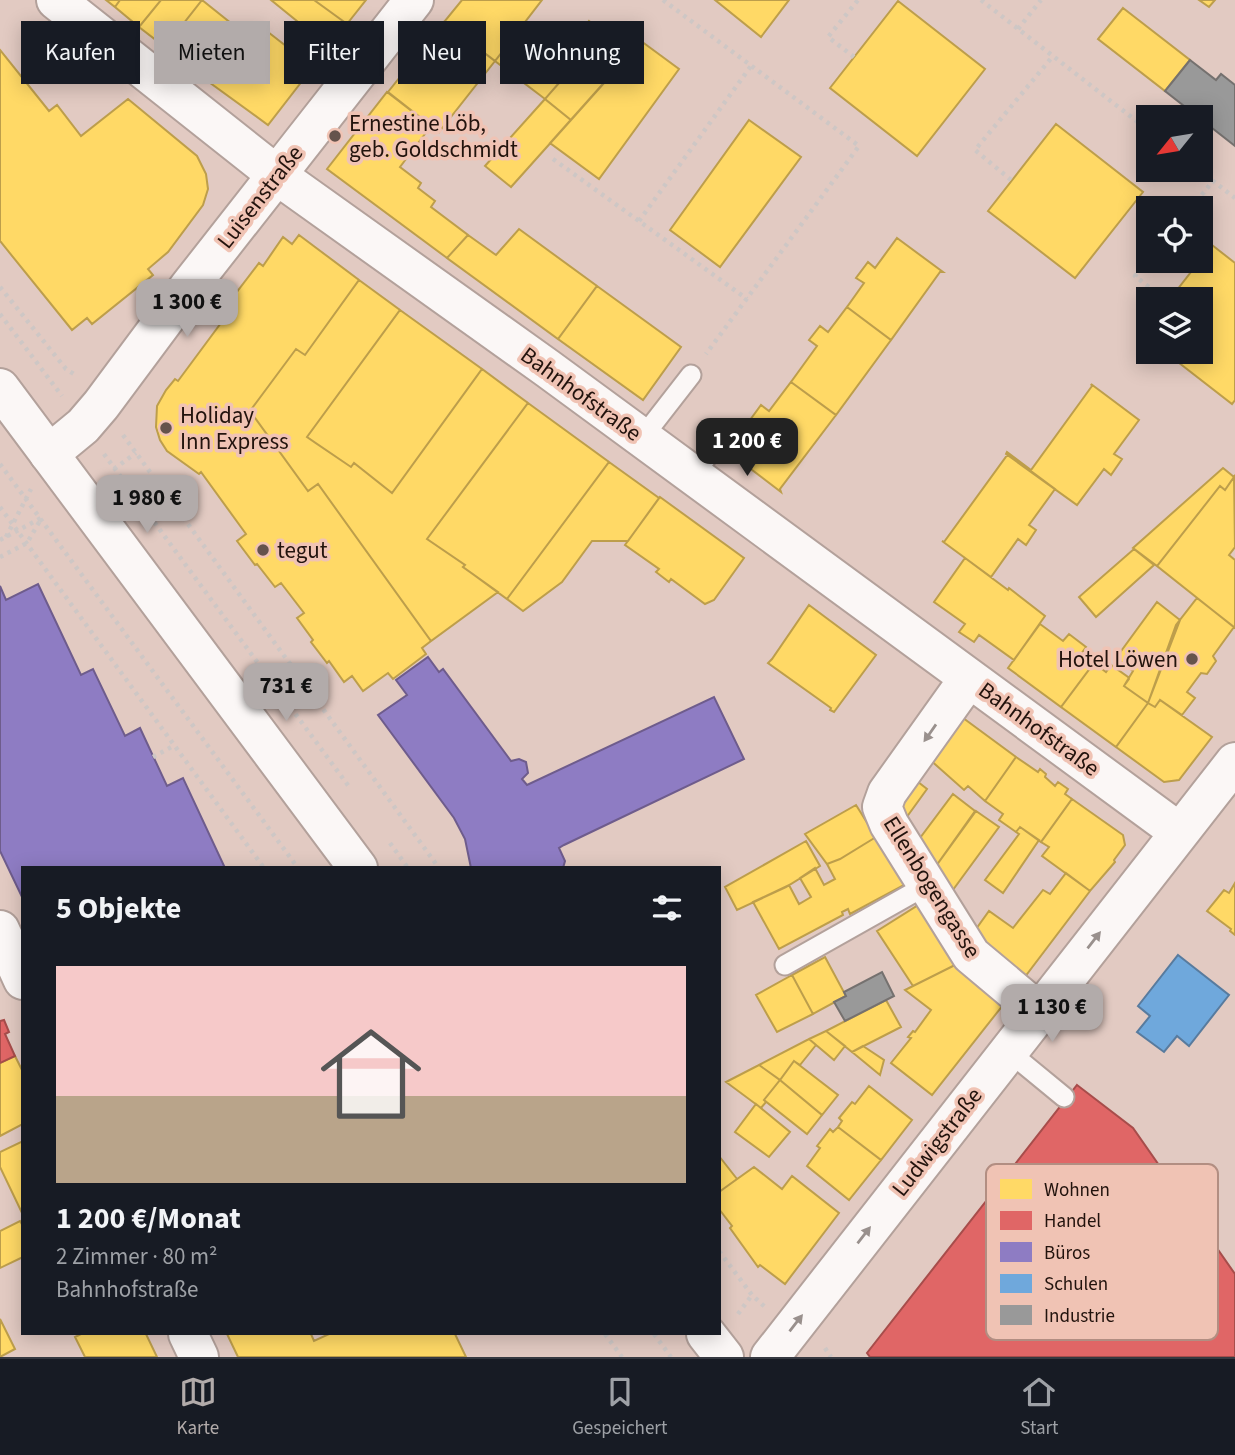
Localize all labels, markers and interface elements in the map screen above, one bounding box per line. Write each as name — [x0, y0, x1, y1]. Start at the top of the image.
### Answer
chip: Kaufen — [21, 21, 140, 84]
chip: Mieten — [154, 21, 270, 84]
chip: Filter — [284, 21, 384, 84]
chip: Neu — [398, 21, 486, 84]
chip: Wohnung — [500, 21, 644, 84]
north arrow — [1136, 105, 1213, 182]
map controls — [1136, 105, 1213, 364]
place label: Ernestine Löb, geb. Goldschmidt — [349, 107, 518, 166]
marker: Ernestine Löb, geb. Goldschmidt — [327, 128, 343, 144]
street label: Luisenstraße — [209, 138, 311, 256]
button: locate — [1136, 196, 1213, 273]
pin: 1 300 € — [122, 280, 252, 339]
text: 1 300 € — [152, 285, 222, 318]
button: layers — [1136, 287, 1213, 364]
street label: Bahnhofstraße — [514, 339, 648, 449]
place label: Holiday Inn Express — [180, 399, 289, 458]
pin: 1 200 € — [682, 419, 812, 478]
marker: Holiday Inn Express — [158, 420, 174, 436]
text: 1 200 € — [712, 424, 782, 457]
pin: 1 980 € — [82, 476, 212, 535]
text: 1 980 € — [112, 481, 182, 514]
place label: tegut — [277, 534, 328, 567]
marker: tegut — [255, 542, 271, 558]
place label: Hotel Löwen — [1058, 643, 1178, 676]
marker: Hotel Löwen — [1184, 651, 1200, 667]
pin: 731 € — [237, 664, 335, 723]
text: 731 € — [259, 669, 313, 702]
street label: Bahnhofstraße — [972, 674, 1106, 784]
one-way arrow — [923, 724, 937, 742]
street label: Ellenbogengasse — [875, 810, 989, 964]
text: 5 Objekte — [56, 887, 181, 930]
icon: filters — [648, 889, 686, 927]
one-way arrow — [1087, 931, 1101, 949]
pin: 1 130 € — [987, 984, 1117, 1044]
text: 1 130 € — [1017, 990, 1087, 1023]
icon: home — [308, 1011, 434, 1137]
street label: Ludwigstraße — [884, 1080, 990, 1204]
legend — [986, 1164, 1218, 1340]
text: Wohnen — [1044, 1177, 1110, 1204]
text: 1 200 €/Monat — [56, 1197, 241, 1240]
text: Handel — [1044, 1208, 1101, 1235]
one-way arrow — [857, 1227, 872, 1245]
text: 2 Zimmer · 80 m² — [56, 1240, 218, 1273]
text: Büros — [1044, 1240, 1090, 1267]
text: Schulen — [1044, 1271, 1108, 1298]
text: Bahnhofstraße — [56, 1273, 198, 1306]
text: Industrie — [1044, 1303, 1115, 1330]
one-way arrow — [788, 1314, 802, 1332]
tab: Karte — [176, 1373, 219, 1442]
tab: Gespeichert — [572, 1373, 667, 1442]
tab: Start — [1020, 1373, 1059, 1442]

